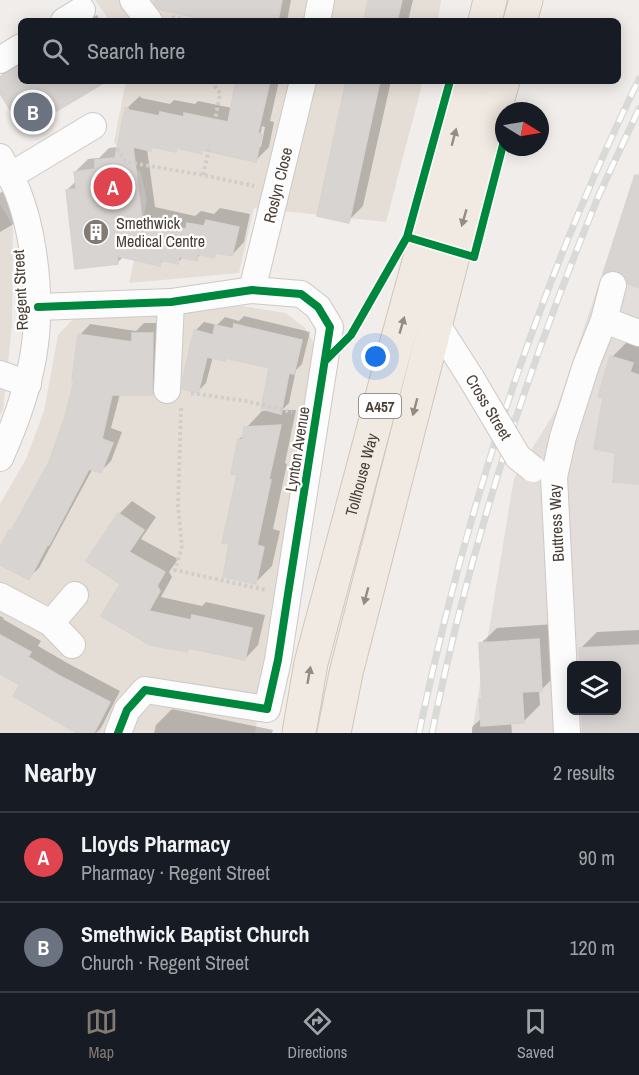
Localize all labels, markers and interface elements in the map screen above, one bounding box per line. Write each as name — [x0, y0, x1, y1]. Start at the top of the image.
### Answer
search box — [18, 18, 621, 84]
icon: search — [39, 35, 72, 68]
text: Search here — [87, 36, 185, 66]
pin: B — [14, 90, 52, 134]
north arrow — [495, 102, 549, 156]
one-way arrow — [449, 127, 459, 146]
street label: Roslyn Close — [258, 145, 297, 225]
pin: A — [94, 164, 132, 210]
one-way arrow — [459, 209, 468, 227]
place label: Smethwick Medical Centre — [116, 212, 205, 252]
building icon: Smethwick Medical Centre — [81, 217, 111, 247]
street label: Regent Street — [7, 249, 33, 331]
one-way arrow — [398, 315, 407, 333]
your location — [361, 342, 390, 371]
street label: Cross Street — [461, 370, 517, 444]
road number: A457 — [359, 394, 401, 418]
one-way arrow — [409, 398, 419, 416]
street label: Lynton Avenue — [279, 405, 315, 493]
street label: Tollhouse Way — [340, 430, 383, 518]
street label: Buttress Way — [543, 483, 569, 562]
one-way arrow — [360, 586, 370, 605]
map controls — [567, 661, 621, 715]
button: layers — [567, 661, 621, 715]
one-way arrow — [305, 666, 314, 685]
text: Nearby — [24, 755, 96, 790]
text: 2 results — [553, 759, 615, 786]
text: Lloyds Pharmacy — [81, 829, 230, 859]
text: A — [38, 844, 49, 871]
text: 90 m — [579, 844, 615, 871]
text: Pharmacy · Regent Street — [81, 859, 270, 886]
text: Smethwick Baptist Church — [81, 919, 310, 949]
text: B — [38, 934, 49, 961]
text: 120 m — [569, 934, 615, 961]
text: Church · Regent Street — [81, 949, 249, 976]
tab: Map — [85, 1005, 118, 1063]
tab: Directions — [287, 1005, 347, 1063]
tab: Saved — [517, 1005, 554, 1063]

